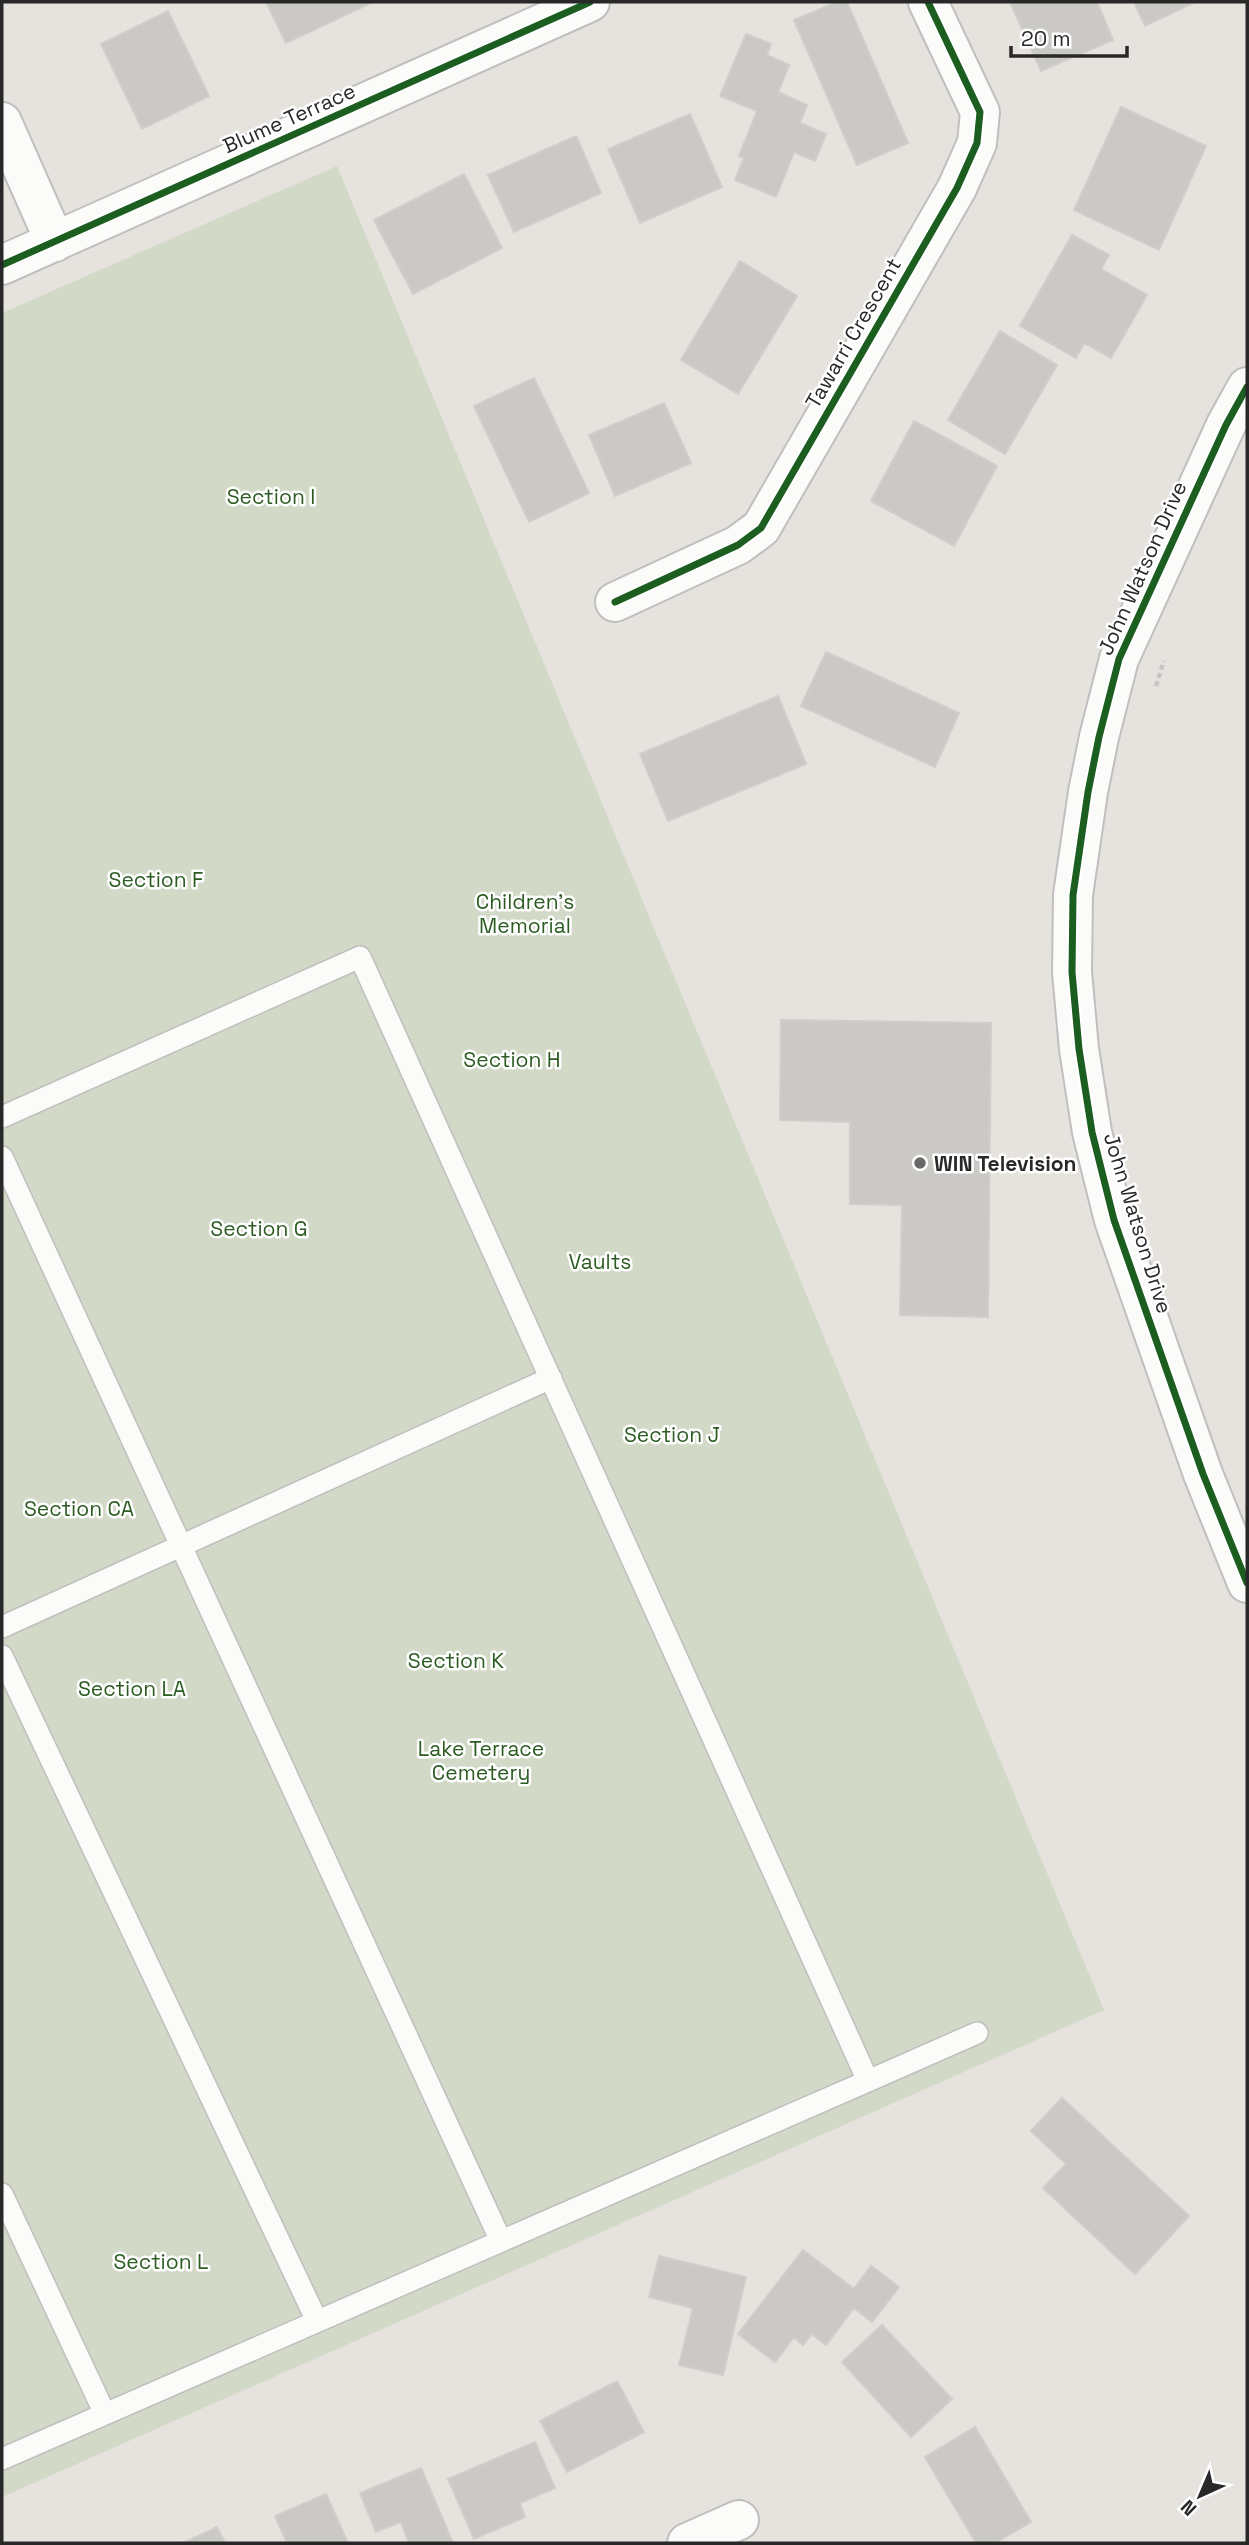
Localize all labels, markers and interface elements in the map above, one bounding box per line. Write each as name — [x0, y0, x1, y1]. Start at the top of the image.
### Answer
scale bar — [1011, 14, 1126, 58]
text: 20 m — [1021, 25, 1071, 52]
street label: Blume Terrace — [219, 77, 359, 159]
street label: Tawarri Crescent — [799, 253, 907, 413]
street label: John Watson Drive — [1091, 477, 1193, 659]
park label: Section I — [227, 483, 315, 510]
park label: Section F — [109, 866, 203, 893]
park label: Children's Memorial — [476, 888, 574, 939]
park label: Section H — [463, 1046, 561, 1073]
street label: John Watson Drive — [1098, 1129, 1178, 1317]
place label: WIN Television — [934, 1150, 1077, 1177]
marker: WIN Television — [912, 1155, 928, 1171]
park label: Section G — [210, 1215, 308, 1242]
park label: Vaults — [569, 1248, 631, 1275]
park label: Section J — [624, 1421, 720, 1448]
park label: Section CA — [24, 1495, 134, 1522]
park label: Section K — [408, 1647, 504, 1674]
park label: Section LA — [78, 1675, 186, 1702]
park label: Lake Terrace Cemetery — [418, 1735, 544, 1786]
park label: Section L — [114, 2248, 208, 2275]
north arrow — [1165, 2461, 1235, 2531]
text: N — [1175, 2494, 1202, 2521]

